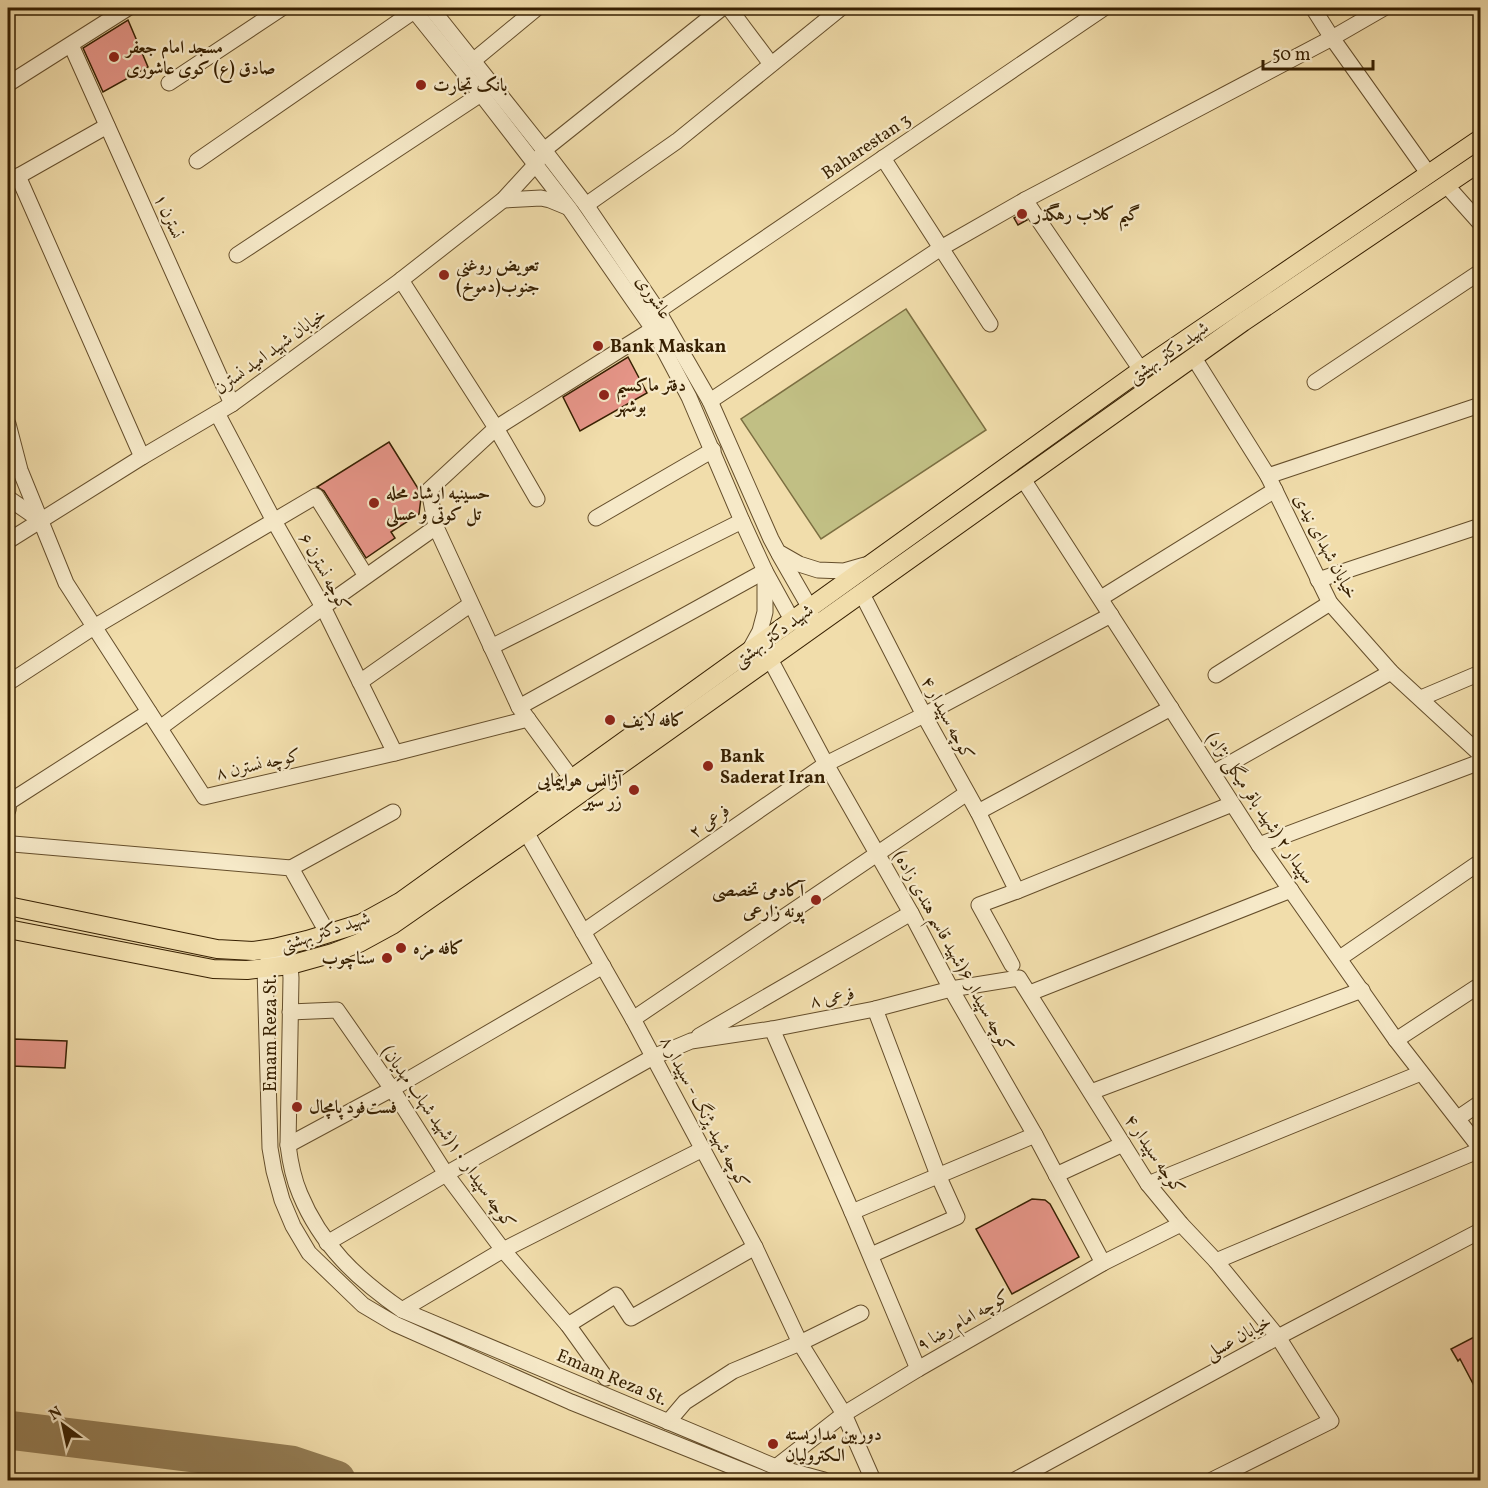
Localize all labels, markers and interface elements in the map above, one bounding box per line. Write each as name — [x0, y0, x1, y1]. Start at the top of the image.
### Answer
scale bar — [1263, 33, 1372, 71]
place label: مسجد امام جعفر صادق (ع) کوی عاشوری — [124, 36, 276, 83]
text: 50 m — [1272, 43, 1311, 68]
marker: مسجد امام جعفر صادق (ع) کوی عاشوری — [107, 50, 121, 64]
place label: بانک تجارت — [433, 74, 507, 99]
marker: بانک تجارت — [414, 78, 428, 92]
street label: Baharestan 3 — [817, 108, 916, 186]
street label: نسترن ۱ — [147, 190, 189, 243]
place label: گیم کلاب رهگذر — [1032, 203, 1141, 232]
marker: گیم کلاب رهگذر — [1015, 207, 1029, 221]
place label: تعويض روغنی جنوب(دموخ) — [456, 254, 540, 302]
marker: تعويض روغنی جنوب(دموخ) — [437, 268, 451, 282]
street label: عاشوری — [629, 271, 677, 325]
street label: خیابان شهید امید نسترن — [210, 303, 332, 401]
street label: شهید دکتر بهشتی — [1123, 316, 1214, 390]
place label: Bank Maskan — [610, 335, 727, 360]
marker: Bank Maskan — [591, 339, 605, 353]
place label: دفتر ماکسیم بوشهر — [614, 374, 686, 420]
marker: دفتر ماکسیم بوشهر — [597, 388, 611, 402]
place label: حسینیه ارشاد محله تل کوتی و عسلی — [385, 482, 490, 528]
street label: خیابان شهدای نیدی — [1286, 490, 1363, 604]
marker: حسینیه ارشاد محله تل کوتی و عسلی — [367, 496, 381, 510]
street label: کوچه نسترن ۶ — [292, 529, 356, 617]
street label: شهید دکتر بهشتی — [729, 599, 819, 674]
street label: کوچه سپیدار ۴ — [914, 672, 979, 765]
place label: کافه لایف — [622, 709, 685, 734]
marker: کافه لایف — [603, 713, 617, 727]
street label: سپیدار ۲ (شهید باقر میگلی نژاد) — [1199, 727, 1321, 890]
street label: کوچه نسترن ۸ — [213, 744, 303, 787]
place label: Bank Saderat Iran — [720, 745, 826, 791]
marker: Bank Saderat Iran — [701, 759, 715, 773]
place label: آژانس هواپیمایی زر سیر — [536, 769, 624, 815]
marker: آژانس هواپیمایی زر سیر — [627, 783, 641, 797]
street label: فرعی ۲ — [684, 799, 735, 845]
street label: کوچه سپیدار ۶(شهید قاسم هندی زاده) — [883, 846, 1019, 1059]
place label: آکادمی تخصصی پونه زارعی — [712, 879, 806, 925]
marker: آکادمی تخصصی پونه زارعی — [809, 893, 823, 907]
street label: شهید دکتر بهشتی — [277, 906, 374, 959]
place label: کافه مزه — [413, 937, 464, 962]
marker: کافه مزه — [394, 941, 408, 955]
place label: سناچوب — [322, 947, 375, 972]
marker: سناچوب — [380, 951, 394, 965]
street label: Emam Reza St. — [259, 974, 284, 1092]
street label: فرعی ۸ — [808, 982, 857, 1015]
street label: کوچه شهید پژنگ - سپیدار ۸ — [653, 1032, 755, 1193]
street label: کوچه سپیدار ۱۰(شهید شهاب مهدیان) — [375, 1041, 521, 1235]
place label: فست‌فود پامچال — [309, 1096, 397, 1121]
marker: فست‌فود پامچال — [290, 1100, 304, 1114]
street label: کوچه سپیدار ۴ — [1118, 1110, 1190, 1200]
street label: کوچه امام رضا ۹ — [912, 1284, 1016, 1360]
street label: خیابان عسلی — [1201, 1310, 1276, 1367]
street label: Emam Reza St. — [552, 1344, 671, 1413]
north arrow — [33, 1395, 93, 1455]
text: N — [45, 1402, 67, 1426]
place label: دوربین مداربسته الکترولیان — [785, 1423, 882, 1469]
marker: دوربین مداربسته الکترولیان — [766, 1437, 780, 1451]

